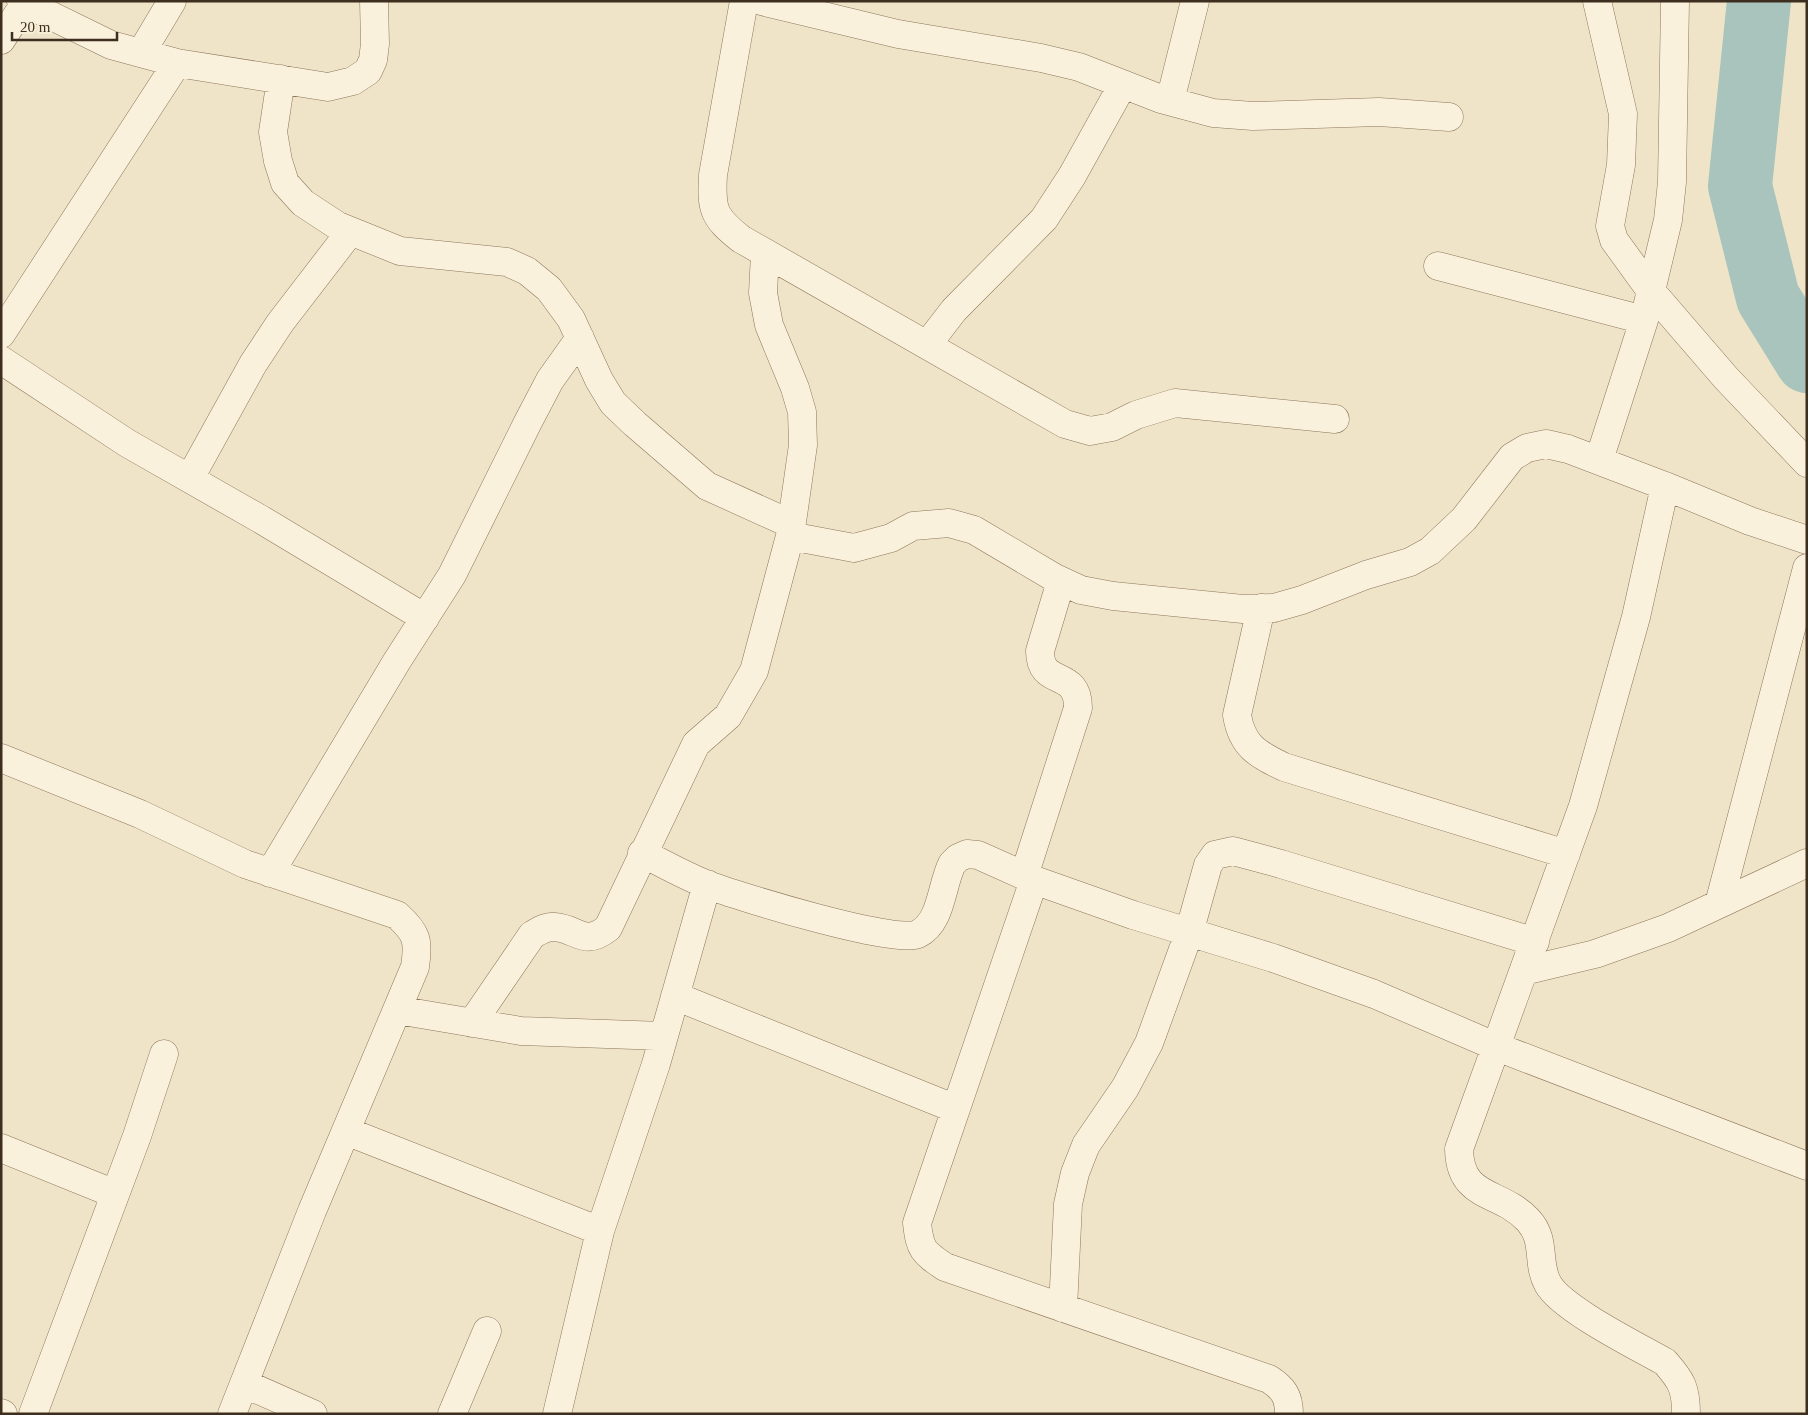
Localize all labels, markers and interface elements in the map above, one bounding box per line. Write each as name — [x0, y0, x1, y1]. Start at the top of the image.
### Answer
scale bar — [12, 10, 118, 42]
text: 20 m — [20, 19, 51, 35]

